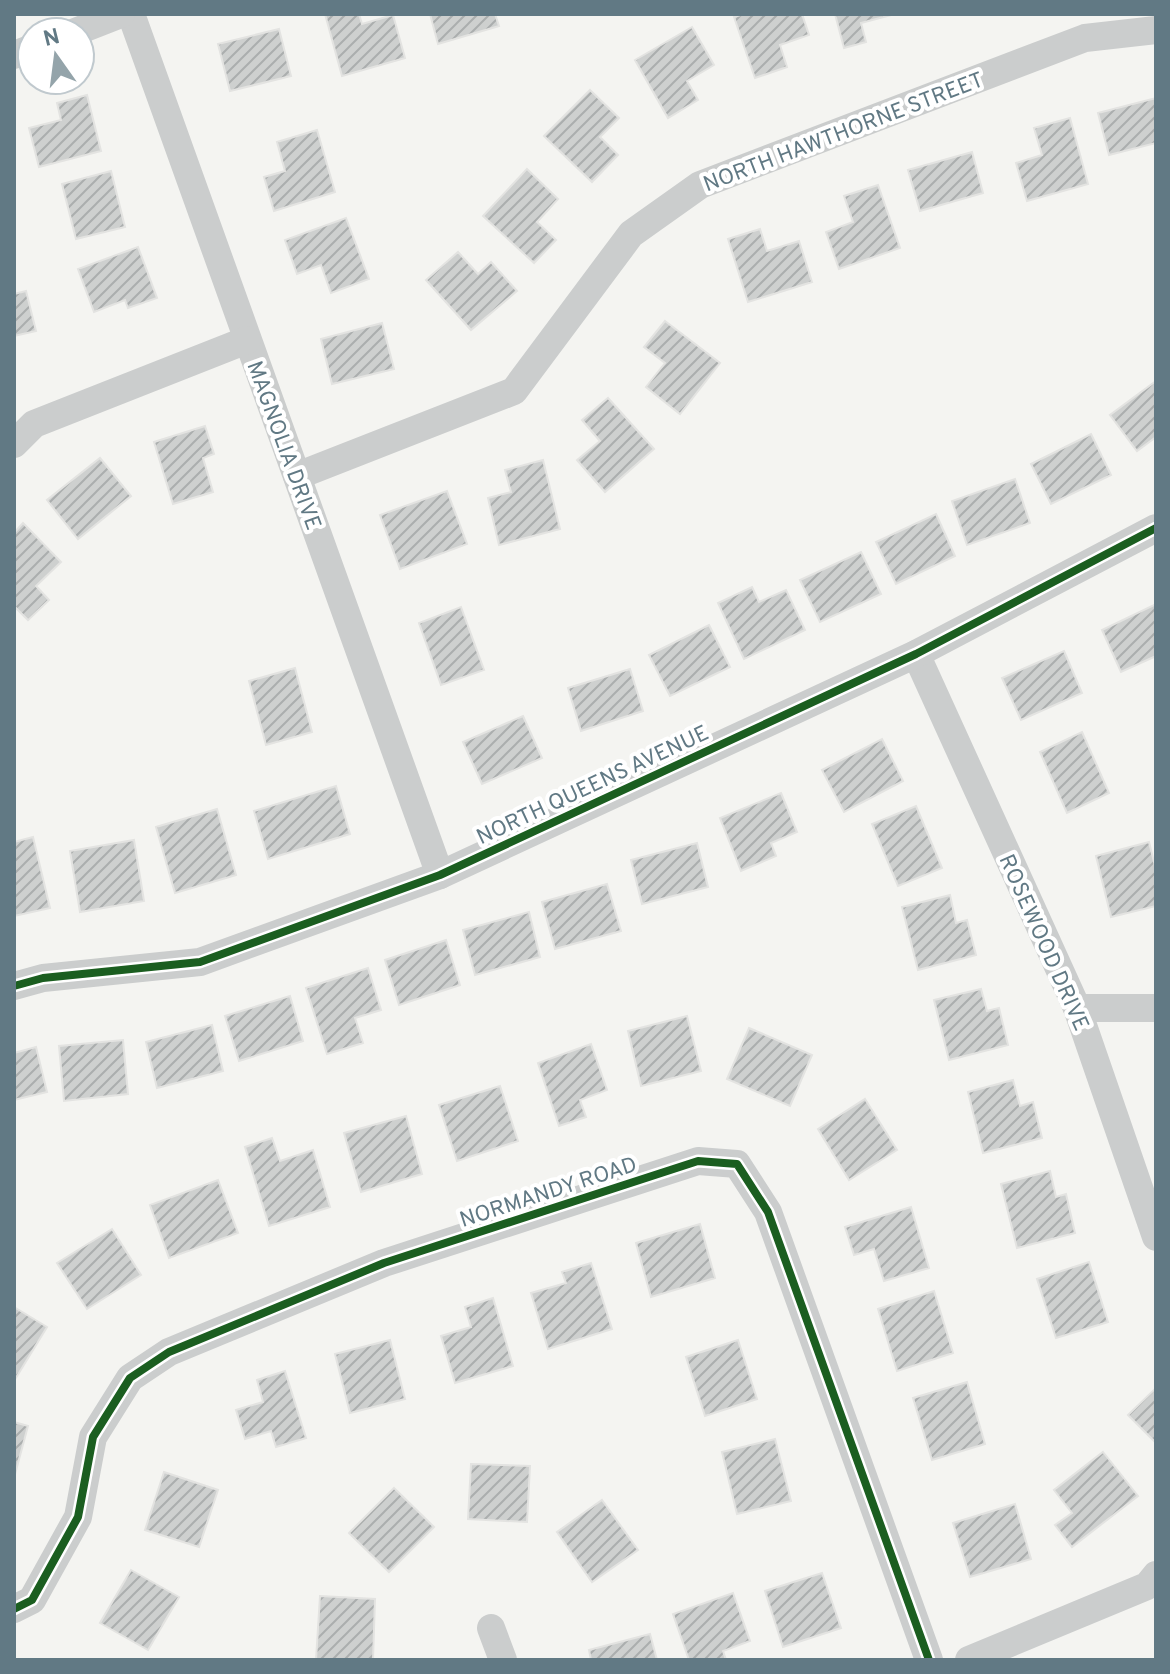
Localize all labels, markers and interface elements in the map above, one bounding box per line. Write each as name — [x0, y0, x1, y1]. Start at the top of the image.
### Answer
north arrow — [16, 16, 96, 96]
text: N — [41, 24, 63, 54]
street label: NORTH HAWTHORNE STREET — [700, 67, 988, 199]
street label: MAGNOLIA DRIVE — [240, 358, 326, 534]
street label: NORTH QUEENS AVENUE — [473, 721, 713, 852]
street label: ROSEWOOD DRIVE — [992, 851, 1094, 1035]
street label: NORMANDY ROAD — [457, 1152, 641, 1235]

